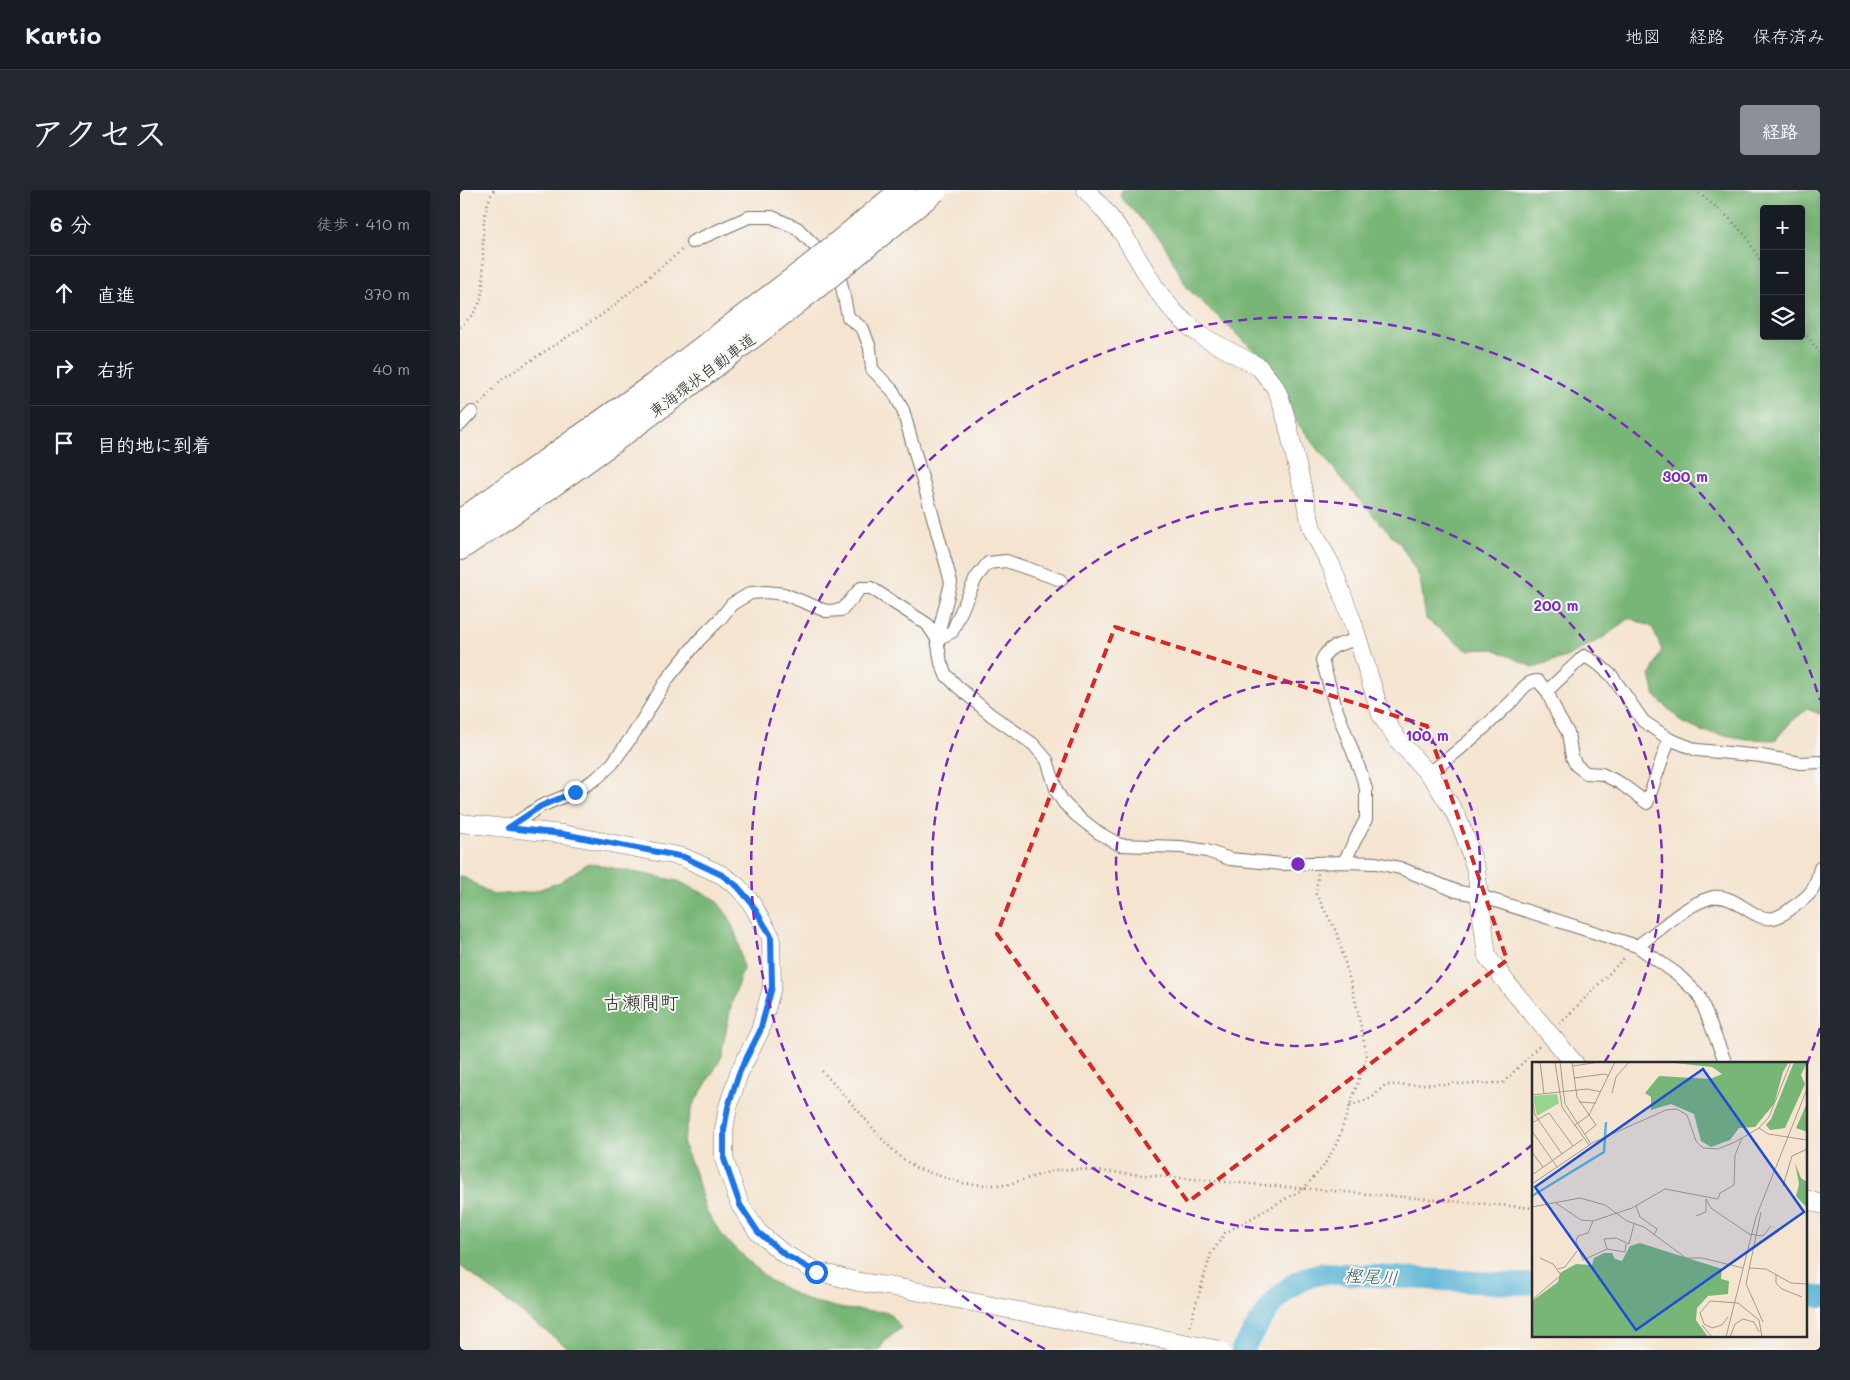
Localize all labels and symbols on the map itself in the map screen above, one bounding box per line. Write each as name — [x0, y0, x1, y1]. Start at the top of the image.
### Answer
street label: 東海環状自動車道 — [644, 328, 759, 422]
text: 300 m — [1662, 466, 1708, 486]
text: 200 m — [1534, 595, 1579, 615]
text: 100 m — [1405, 725, 1449, 745]
route end — [564, 781, 587, 804]
centre of rings — [1289, 855, 1307, 873]
district label: 古瀬間町 — [603, 989, 679, 1014]
inset map — [1532, 1062, 1808, 1338]
route start — [805, 1261, 828, 1284]
water label: 樫尾川 — [1343, 1263, 1399, 1289]

